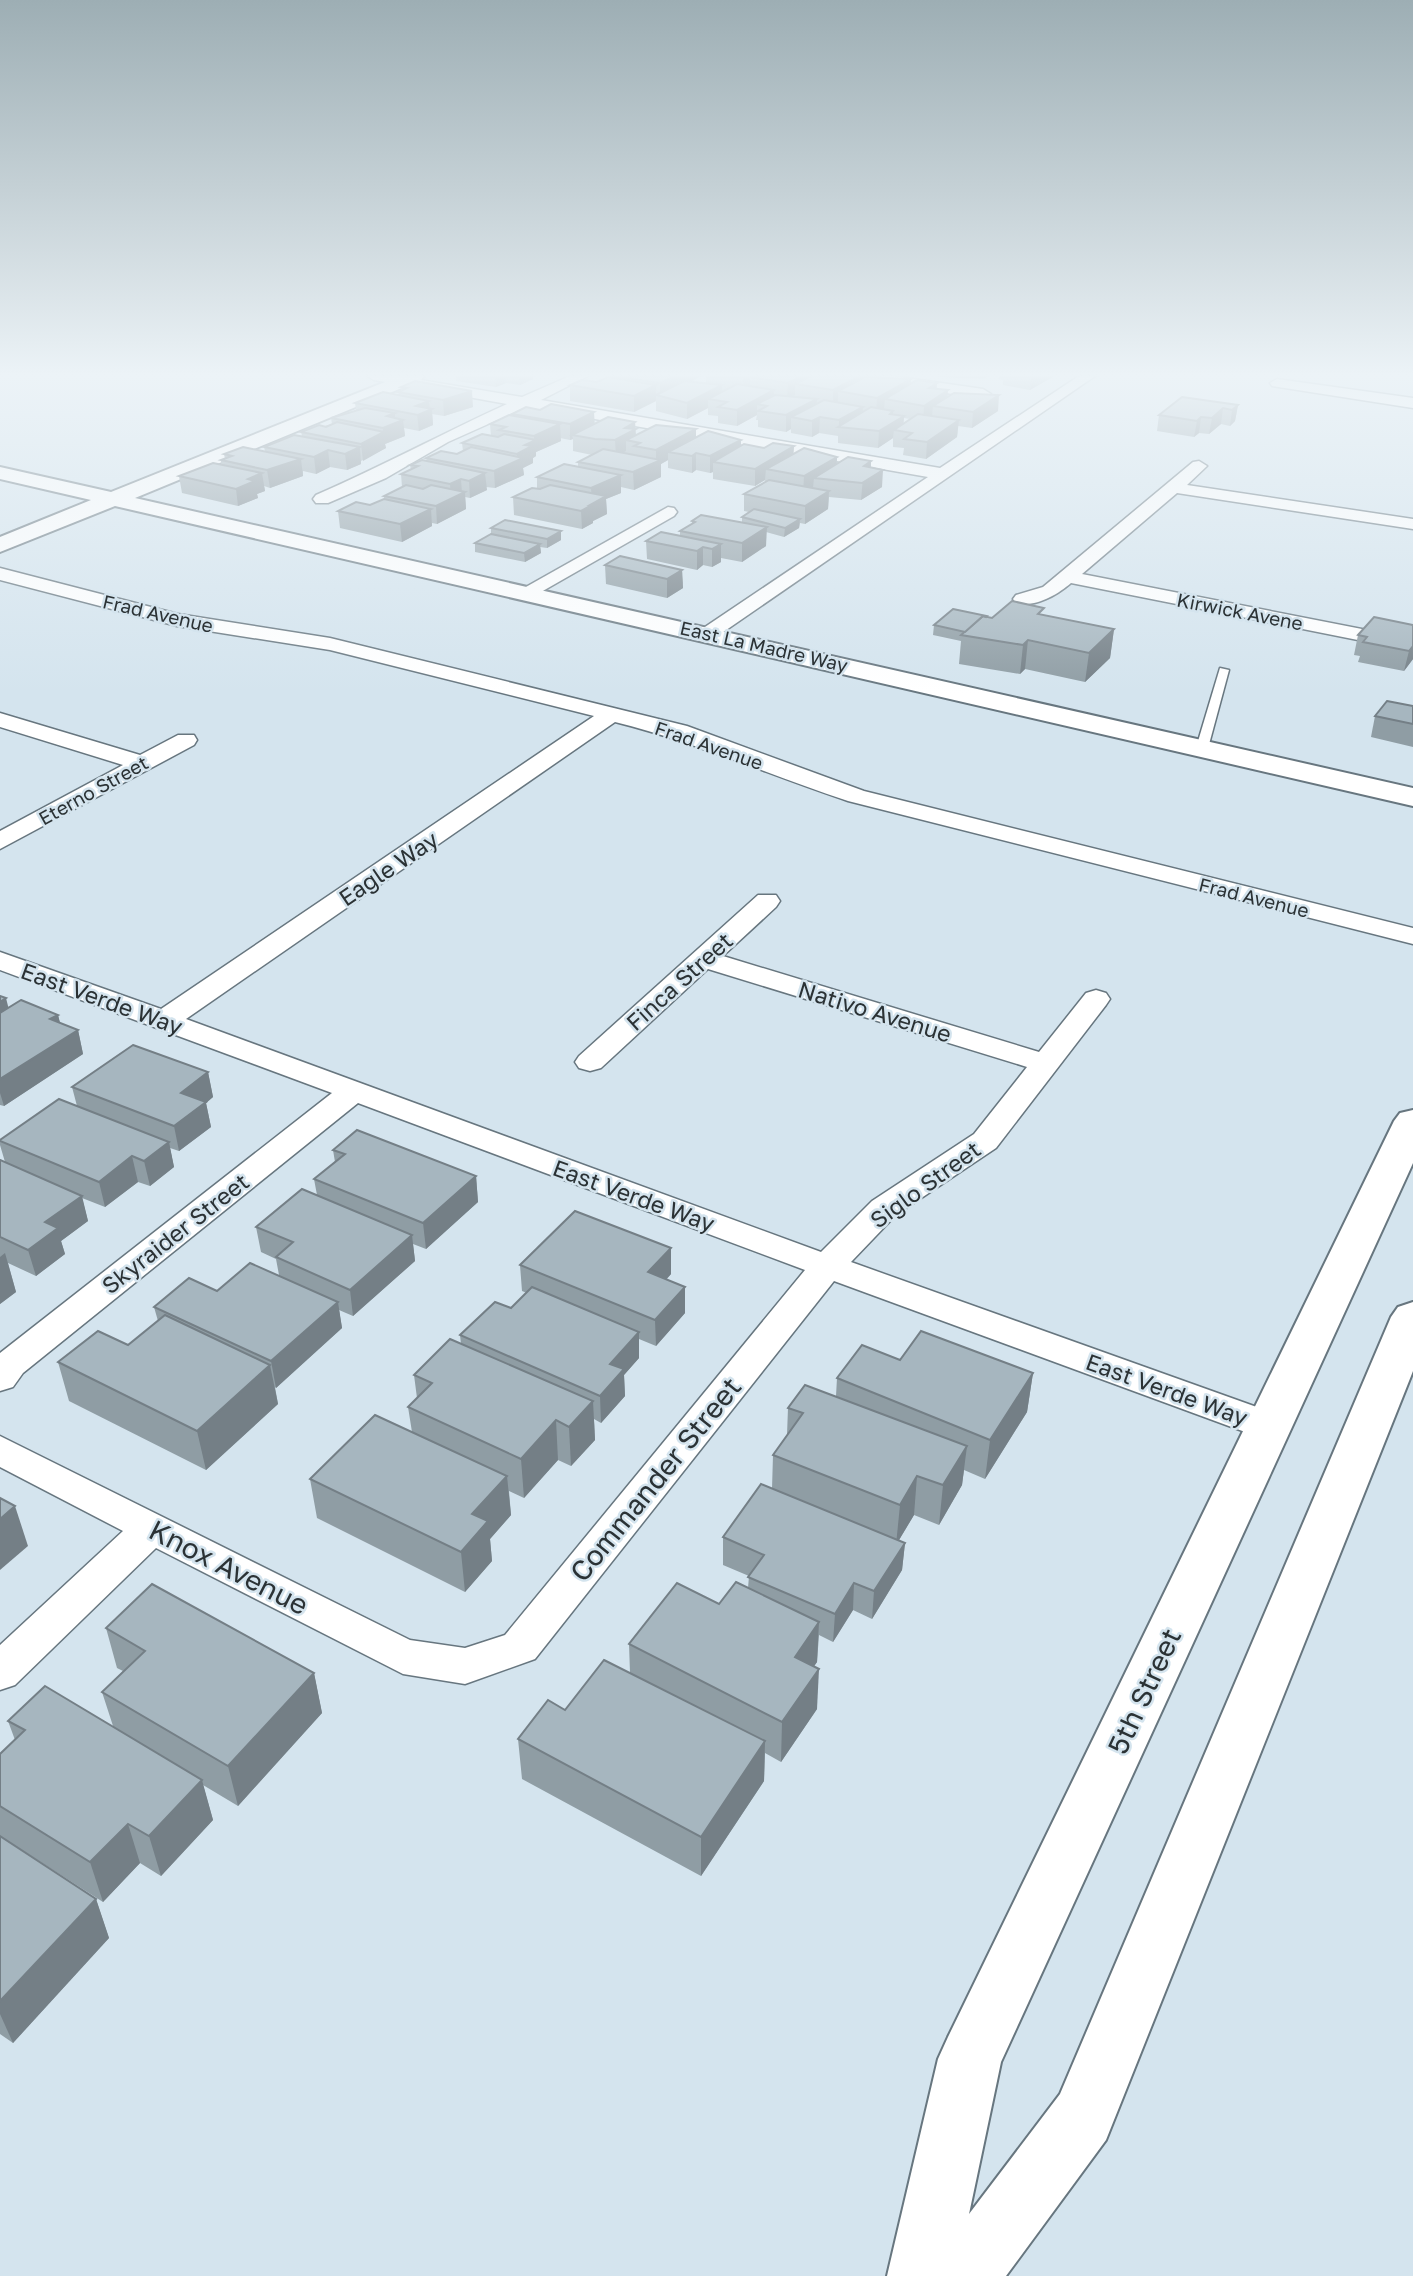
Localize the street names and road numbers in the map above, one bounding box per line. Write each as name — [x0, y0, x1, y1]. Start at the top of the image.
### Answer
street label: Kirwick Avene — [1175, 588, 1305, 634]
street label: Frad Avenue — [100, 589, 216, 637]
street label: East La Madre Way — [678, 616, 850, 677]
street label: Frad Avenue — [652, 716, 766, 774]
street label: Eterno Street — [34, 750, 152, 830]
street label: Eagle Way — [333, 825, 443, 911]
street label: Frad Avenue — [1197, 872, 1311, 922]
street label: Finca Street — [620, 926, 738, 1036]
street label: East Verde Way — [17, 956, 187, 1040]
street label: Nativo Avenue — [795, 974, 955, 1048]
street label: Siglo Street — [864, 1135, 986, 1233]
street label: East Verde Way — [549, 1153, 719, 1237]
street label: Skyraider Street — [96, 1167, 254, 1299]
street label: East Verde Way — [1082, 1347, 1252, 1431]
street label: Commander Street — [563, 1370, 747, 1588]
street label: Knox Avenue — [144, 1513, 314, 1621]
street label: 5th Street — [1101, 1623, 1187, 1759]

